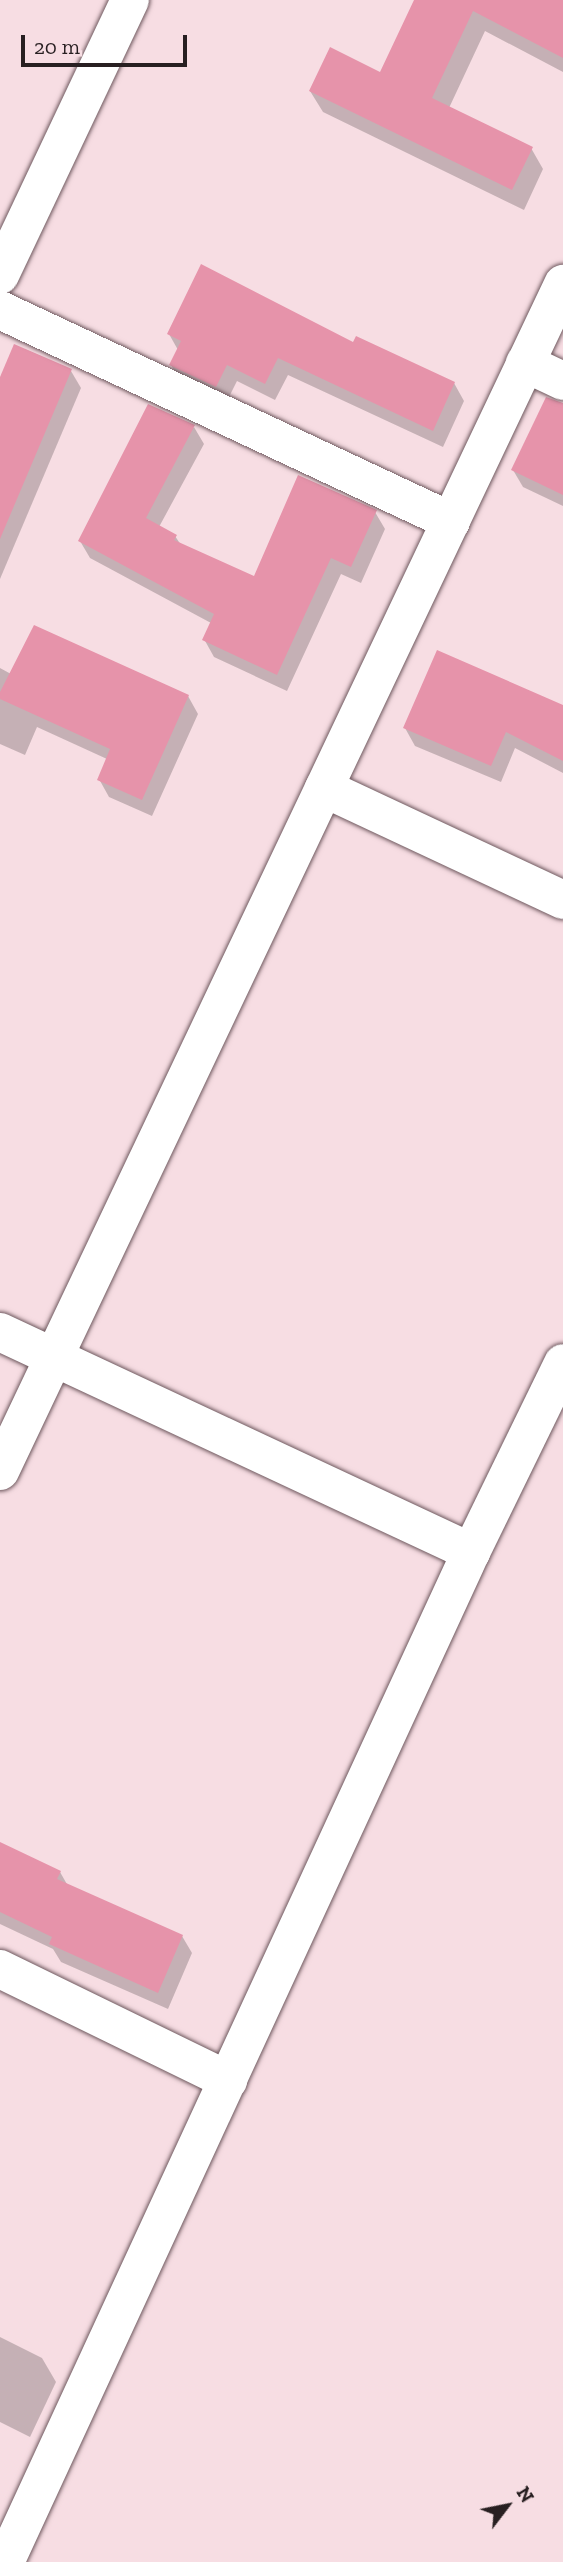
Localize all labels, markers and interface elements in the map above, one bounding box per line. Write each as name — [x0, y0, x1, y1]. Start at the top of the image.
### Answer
scale bar — [24, 21, 191, 65]
text: 20 m — [34, 34, 80, 59]
north arrow — [472, 2471, 542, 2541]
text: N — [512, 2482, 539, 2507]

